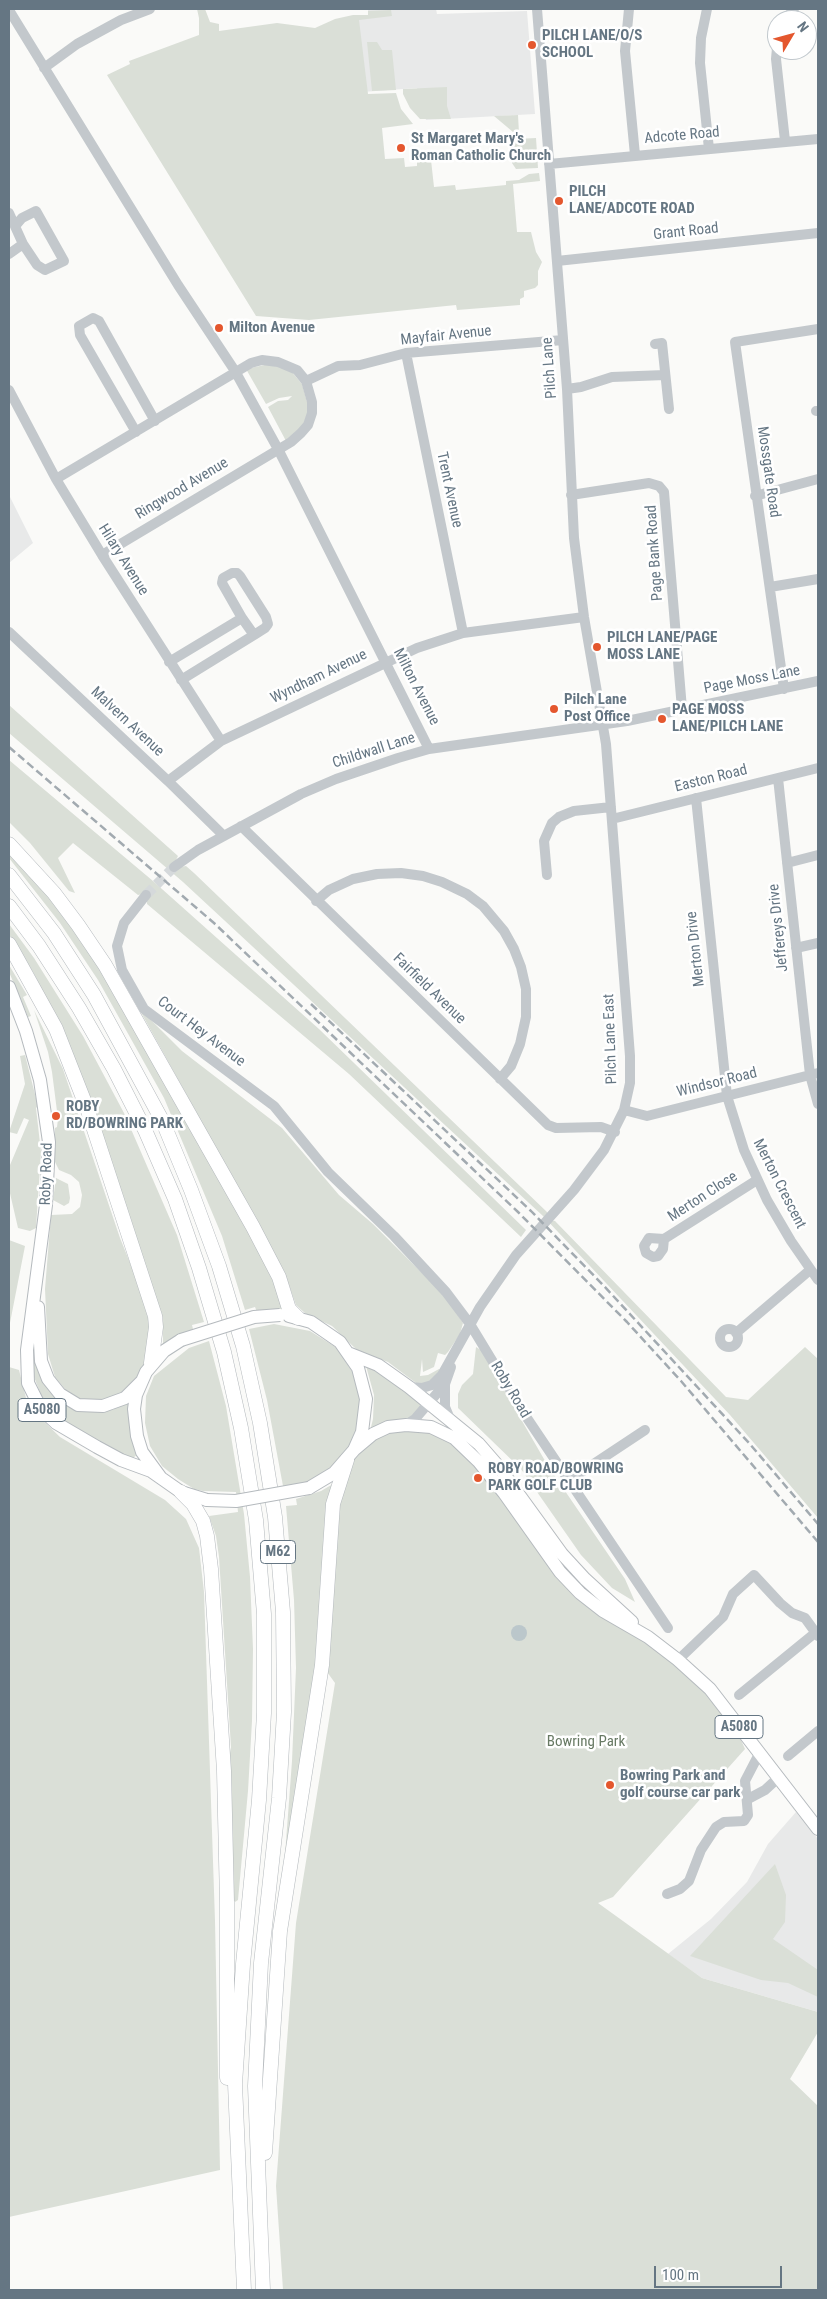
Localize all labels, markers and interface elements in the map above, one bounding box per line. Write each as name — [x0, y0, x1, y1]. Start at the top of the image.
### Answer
north arrow — [767, 10, 817, 60]
text: N — [794, 18, 812, 35]
place label: PILCH LANE/O/S SCHOOL — [542, 27, 642, 62]
marker: PILCH LANE/O/S SCHOOL — [526, 39, 538, 51]
street label: Adcote Road — [644, 124, 720, 148]
place label: St Margaret Mary's Roman Catholic Church — [411, 130, 551, 165]
marker: St Margaret Mary's Roman Catholic Church — [395, 142, 407, 154]
place label: PILCH LANE/ADCOTE ROAD — [569, 183, 695, 218]
marker: PILCH LANE/ADCOTE ROAD — [553, 195, 565, 207]
street label: Grant Road — [652, 220, 720, 244]
place label: Milton Avenue — [229, 319, 315, 337]
marker: Milton Avenue — [213, 322, 225, 334]
street label: Mayfair Avenue — [400, 322, 492, 350]
street label: Pilch Lane — [539, 337, 561, 399]
street label: Mossgate Road — [753, 425, 783, 519]
street label: Trent Avenue — [432, 450, 466, 530]
street label: Ringwood Avenue — [132, 454, 232, 524]
street label: Page Bank Road — [643, 504, 667, 602]
street label: Hilary Avenue — [94, 521, 152, 599]
place label: PILCH LANE/PAGE MOSS LANE — [607, 629, 717, 664]
marker: PILCH LANE/PAGE MOSS LANE — [591, 641, 603, 653]
street label: Wyndham Avenue — [268, 646, 370, 708]
street label: Milton Avenue — [389, 646, 443, 728]
street label: Page Moss Lane — [702, 662, 802, 698]
street label: Malvern Avenue — [87, 683, 167, 761]
place label: Pilch Lane Post Office — [564, 691, 630, 726]
place label: PAGE MOSS LANE/PILCH LANE — [672, 701, 783, 736]
marker: Pilch Lane Post Office — [548, 703, 560, 715]
marker: PAGE MOSS LANE/PILCH LANE — [656, 713, 668, 725]
street label: Childwall Lane — [330, 729, 418, 773]
street label: Easton Road — [673, 761, 749, 797]
street label: Jeffereys Drive — [765, 883, 793, 973]
street label: Merton Drive — [683, 910, 709, 988]
street label: Fairfield Avenue — [389, 950, 469, 1028]
street label: Court Hey Avenue — [154, 993, 248, 1071]
street label: Pilch Lane East — [600, 993, 622, 1085]
street label: Windsor Road — [675, 1064, 759, 1102]
place label: ROBY RD/BOWRING PARK — [66, 1098, 183, 1133]
marker: ROBY RD/BOWRING PARK — [50, 1110, 62, 1122]
street label: Merton Crescent — [749, 1136, 809, 1232]
street label: Roby Road — [37, 1142, 57, 1206]
street label: Merton Close — [665, 1168, 741, 1226]
street label: Roby Road — [486, 1359, 534, 1421]
road number: A5080 — [18, 1398, 66, 1422]
place label: ROBY ROAD/BOWRING PARK GOLF CLUB — [488, 1460, 624, 1495]
marker: ROBY ROAD/BOWRING PARK GOLF CLUB — [472, 1472, 484, 1484]
road number: M62 — [260, 1540, 296, 1564]
road number: A5080 — [715, 1715, 763, 1738]
park label: Bowring Park — [547, 1733, 625, 1751]
place label: Bowring Park and golf course car park — [620, 1767, 740, 1802]
marker: Bowring Park and golf course car park — [604, 1779, 616, 1791]
scale bar — [657, 2256, 784, 2288]
text: 100 m — [662, 2266, 699, 2284]

